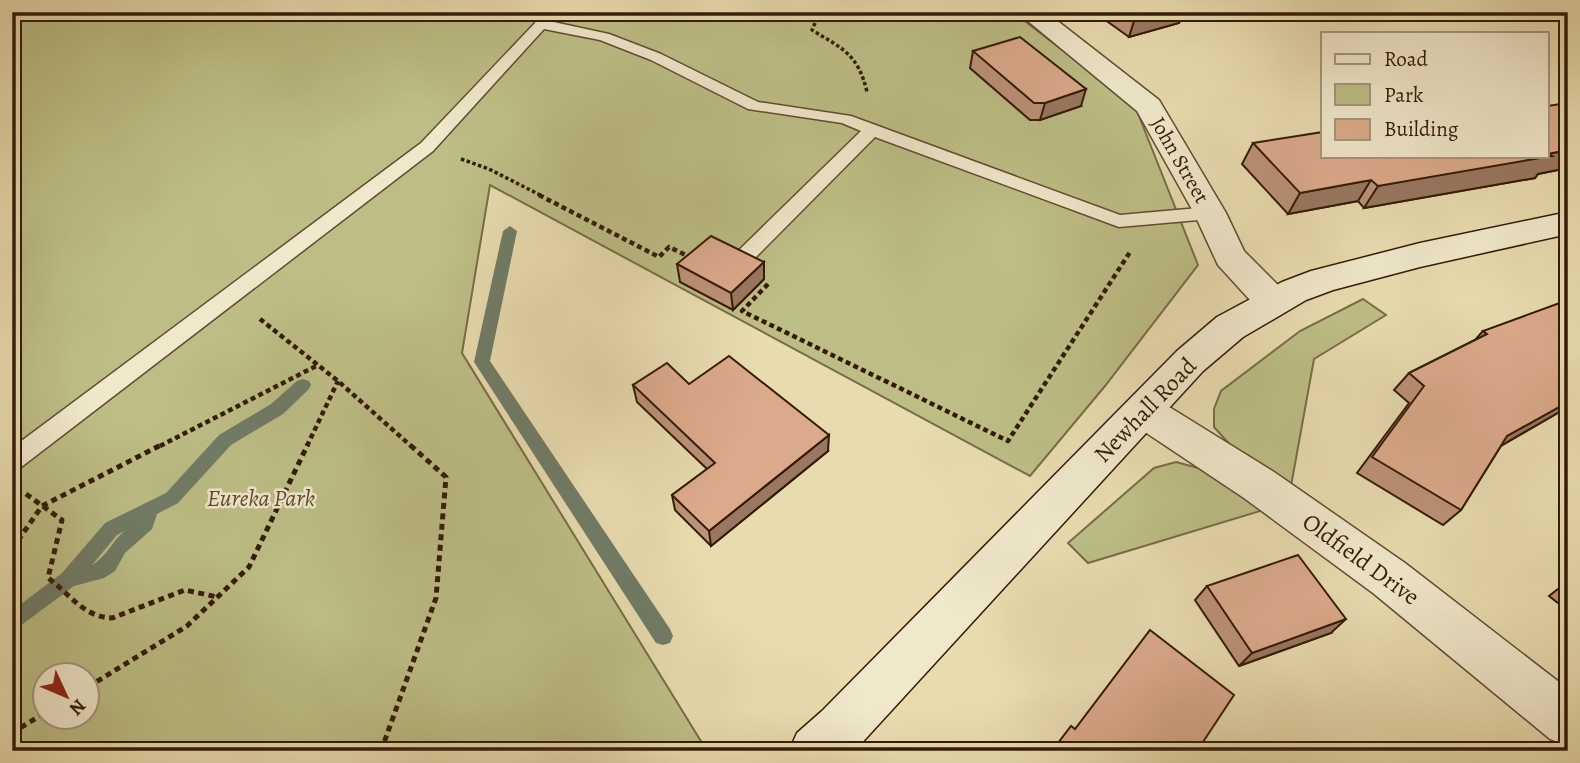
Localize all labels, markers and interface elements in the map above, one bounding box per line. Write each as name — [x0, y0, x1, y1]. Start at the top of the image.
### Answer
legend — [1321, 32, 1548, 158]
text: Road — [1384, 45, 1428, 73]
text: Park — [1384, 81, 1424, 109]
street label: John Street — [1144, 112, 1216, 208]
text: Building — [1384, 115, 1459, 143]
street label: Newhall Road — [1087, 350, 1203, 470]
park label: Eureka Park — [207, 482, 316, 514]
street label: Oldfield Drive — [1296, 506, 1426, 612]
north arrow — [32, 662, 102, 732]
text: N — [63, 693, 92, 721]

